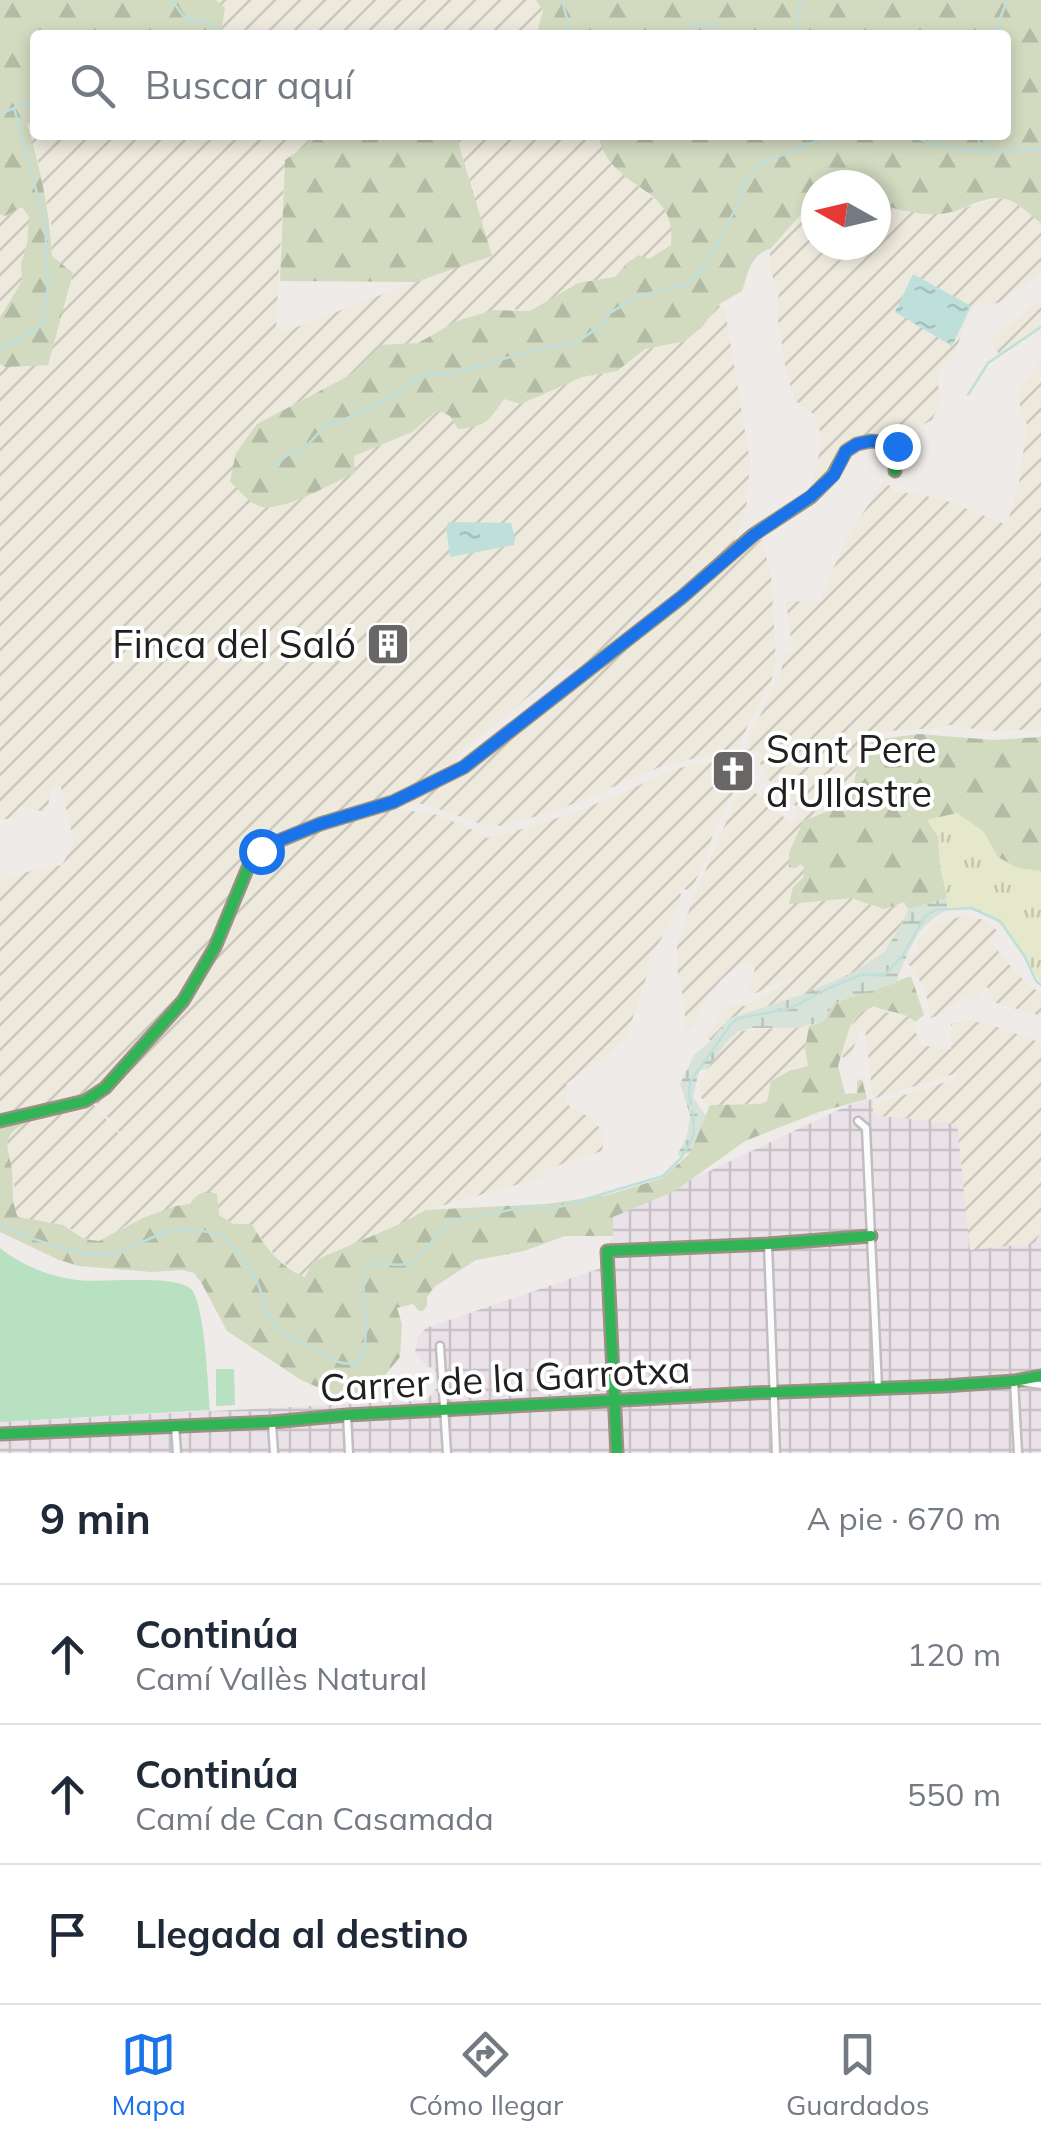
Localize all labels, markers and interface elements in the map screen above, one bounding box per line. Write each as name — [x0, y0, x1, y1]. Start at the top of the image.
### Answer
search box — [30, 30, 1011, 140]
icon: search — [65, 58, 120, 113]
text: Buscar aquí — [145, 61, 353, 109]
north arrow — [801, 170, 891, 260]
route end — [875, 424, 921, 470]
place label: Finca del Saló — [112, 620, 356, 668]
building icon: Finca del Saló — [365, 621, 411, 667]
place label: Sant Pere d'Ullastre — [766, 725, 937, 817]
church icon: Sant Pere d'Ullastre — [710, 748, 756, 794]
route start — [239, 829, 285, 875]
street label: Carrer de la Garrotxa — [318, 1344, 692, 1412]
text: 9 min — [40, 1492, 151, 1545]
text: A pie · 670 m — [807, 1498, 1001, 1538]
text: Continúa — [135, 1610, 299, 1658]
icon: ahead — [40, 1627, 95, 1682]
text: 120 m — [907, 1634, 1001, 1674]
text: Camí Vallès Natural — [135, 1658, 427, 1698]
text: Continúa — [135, 1750, 299, 1798]
icon: ahead — [40, 1767, 95, 1822]
text: 550 m — [907, 1774, 1001, 1814]
text: Camí de Can Casamada — [135, 1798, 494, 1838]
icon: arrive — [40, 1907, 95, 1962]
text: Llegada al destino — [135, 1910, 469, 1958]
tab: Mapa — [111, 2027, 186, 2122]
tab: Cómo llegar — [409, 2027, 563, 2122]
tab: Guardados — [786, 2027, 930, 2122]

